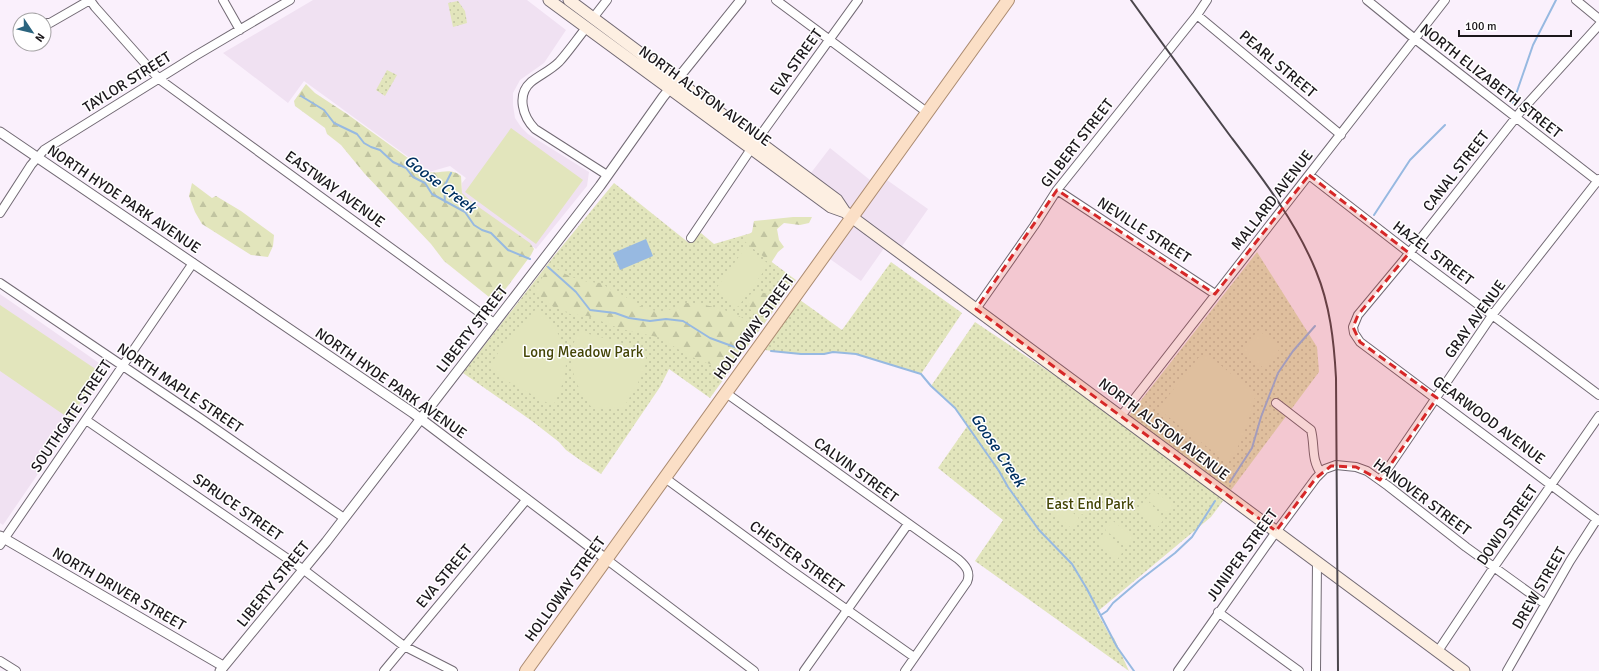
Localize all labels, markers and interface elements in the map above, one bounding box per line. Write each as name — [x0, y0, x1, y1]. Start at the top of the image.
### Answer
north arrow — [12, 12, 52, 52]
scale bar — [1459, 12, 1571, 38]
text: 100 m — [1465, 19, 1497, 34]
street label: NORTH ELIZABETH STREET — [1417, 20, 1566, 142]
street label: EVA STREET — [766, 25, 826, 99]
street label: PEARL STREET — [1236, 27, 1321, 102]
text: N — [32, 31, 47, 44]
street label: NORTH ALSTON AVENUE — [635, 42, 775, 150]
street label: TAYLOR STREET — [80, 47, 175, 116]
street label: GILBERT STREET — [1037, 95, 1118, 191]
street label: CANAL STREET — [1419, 127, 1493, 215]
street label: NORTH HYDE PARK AVENUE — [44, 141, 204, 257]
street label: MALLARD AVENUE — [1227, 146, 1317, 254]
street label: EASTWAY AVENUE — [282, 147, 388, 231]
water label: Goose Creek — [400, 151, 481, 219]
street label: NEVILLE STREET — [1094, 193, 1195, 267]
street label: HAZEL STREET — [1389, 217, 1477, 289]
street label: HOLLOWAY STREET — [710, 271, 798, 383]
street label: GRAY AVENUE — [1441, 276, 1509, 362]
street label: LIBERTY STREET — [432, 281, 512, 376]
street label: NORTH HYDE PARK AVENUE — [312, 324, 470, 442]
street label: NORTH MAPLE STREET — [114, 339, 247, 437]
park label: Long Meadow Park — [523, 343, 644, 361]
street label: SOUTHGATE STREET — [27, 356, 116, 476]
street label: GEARWOOD AVENUE — [1429, 372, 1549, 468]
street label: NORTH ALSTON AVENUE — [1095, 374, 1233, 484]
water label: Goose Creek — [966, 409, 1031, 492]
street label: CALVIN STREET — [810, 433, 902, 507]
street label: HANOVER STREET — [1370, 455, 1475, 540]
street label: SPRUCE STREET — [190, 469, 287, 545]
street label: DOWD STREET — [1473, 481, 1542, 569]
park label: East End Park — [1046, 495, 1134, 513]
street label: JUNIPER STREET — [1203, 505, 1282, 605]
street label: CHESTER STREET — [746, 517, 848, 598]
street label: HOLLOWAY STREET — [521, 533, 609, 645]
street label: LIBERTY STREET — [233, 537, 314, 631]
street label: EVA STREET — [412, 540, 476, 611]
street label: NORTH DRIVER STREET — [49, 543, 189, 635]
street label: DREW STREET — [1508, 543, 1570, 632]

